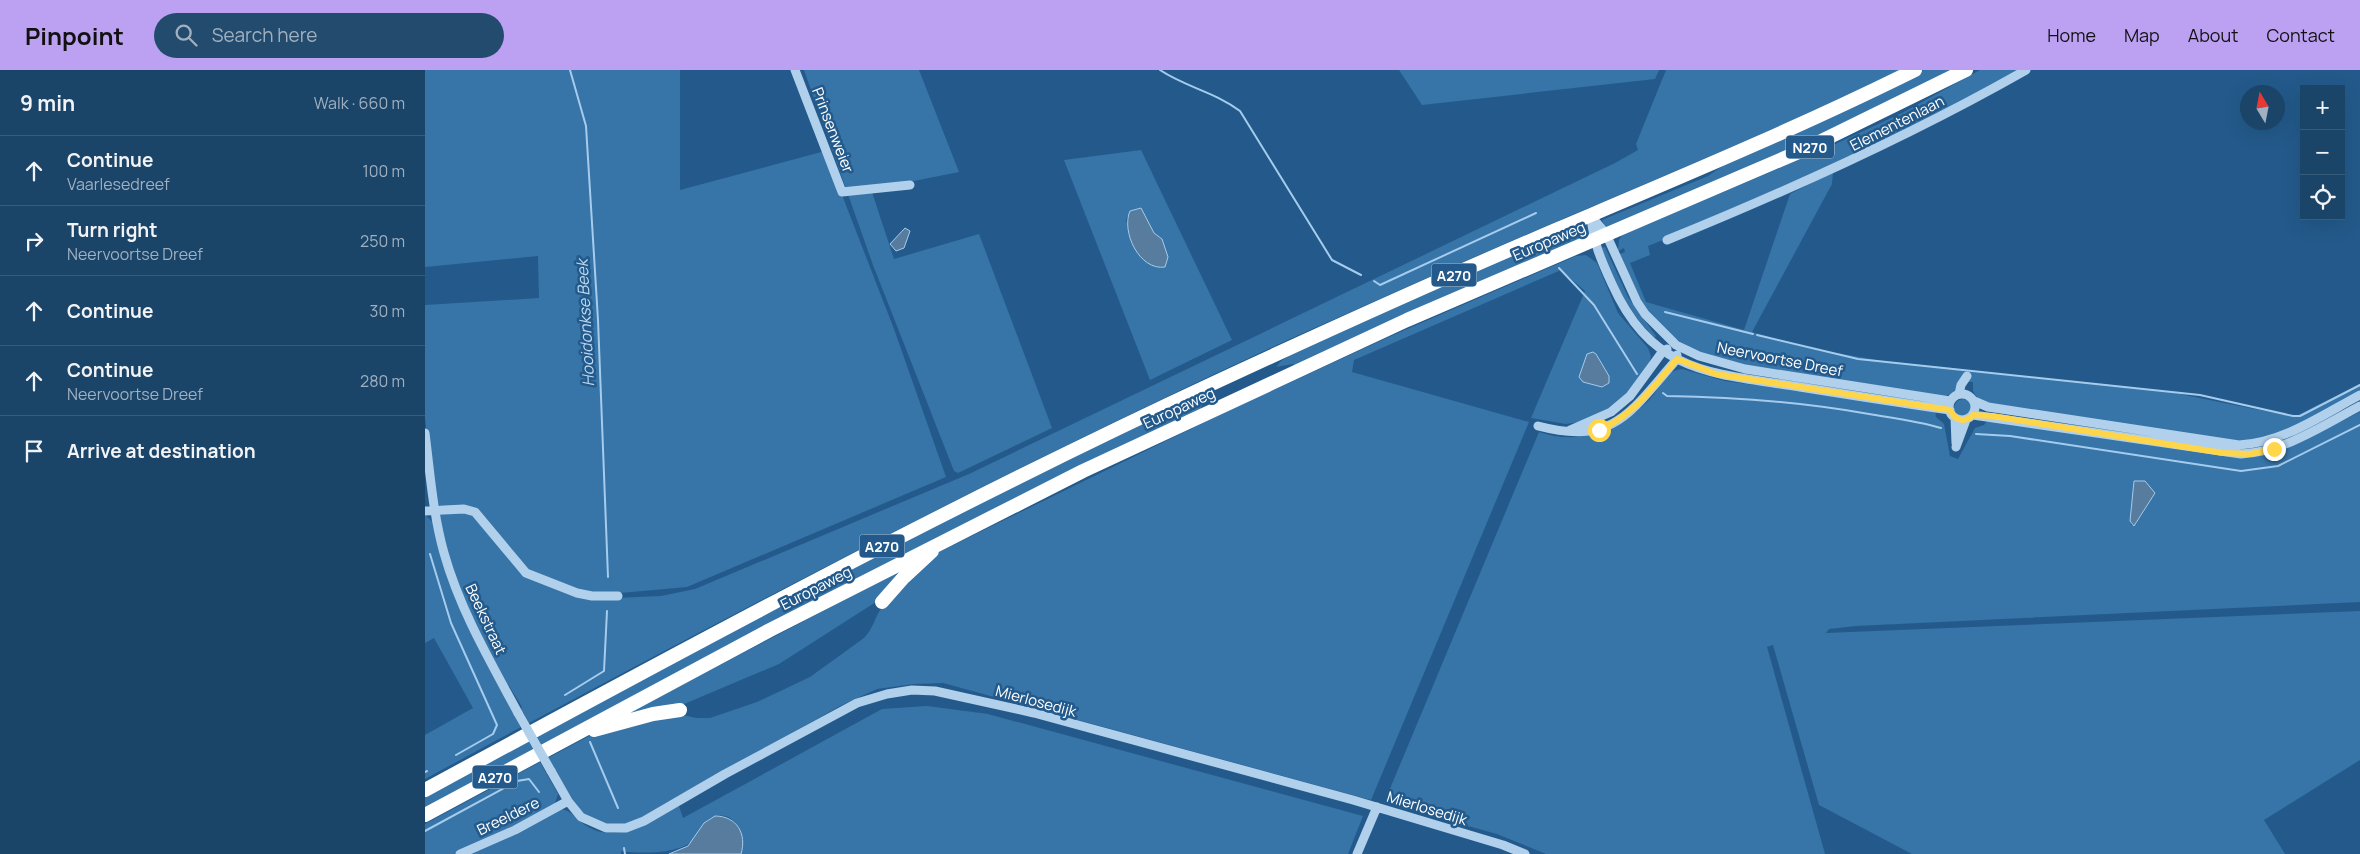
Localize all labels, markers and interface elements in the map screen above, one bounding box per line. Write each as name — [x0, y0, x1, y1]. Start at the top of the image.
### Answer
search box — [154, 13, 504, 58]
text: Pinpoint — [25, 19, 124, 52]
icon: search — [172, 21, 200, 49]
text: Search here — [212, 22, 317, 48]
text: Home — [2047, 23, 2096, 47]
text: Map — [2124, 23, 2160, 47]
text: About — [2188, 23, 2238, 47]
text: Contact — [2266, 23, 2335, 47]
street label: Prinsenweier — [807, 84, 859, 176]
north arrow — [2240, 85, 2285, 130]
map controls — [2300, 85, 2345, 220]
button: + — [2300, 85, 2345, 130]
text: 9 min — [20, 89, 75, 117]
street label: Elementenlaan — [1846, 90, 1948, 156]
text: Walk · 660 m — [314, 92, 405, 114]
button: − — [2300, 130, 2345, 175]
road number: N270 — [1786, 136, 1834, 158]
text: Continue — [67, 147, 153, 173]
icon: ahead — [20, 157, 48, 185]
text: 100 m — [362, 160, 405, 182]
text: Vaarlesedreef — [67, 173, 170, 195]
button: locate — [2300, 175, 2345, 220]
street label: Europaweg — [1509, 216, 1589, 266]
text: Turn right — [67, 217, 157, 243]
icon: right — [20, 227, 48, 255]
text: 250 m — [360, 230, 405, 252]
text: Neervoortse Dreef — [67, 243, 203, 265]
water label: Hooidonkse Beek — [571, 257, 599, 387]
road number: A270 — [1431, 264, 1477, 286]
icon: ahead — [20, 297, 48, 325]
text: Continue — [67, 298, 153, 324]
text: 30 m — [370, 300, 405, 322]
street label: Neervoortse Dreef — [1715, 337, 1845, 382]
text: Continue — [67, 357, 153, 383]
icon: ahead — [20, 367, 48, 395]
text: 280 m — [360, 370, 405, 392]
street label: Europaweg — [1139, 382, 1219, 434]
text: Neervoortse Dreef — [67, 383, 203, 405]
route start — [1588, 419, 1611, 442]
icon: arrive — [20, 437, 48, 465]
text: Arrive at destination — [67, 438, 256, 464]
route end — [2263, 438, 2286, 461]
road number: A270 — [859, 534, 905, 558]
street label: Europaweg — [777, 561, 855, 615]
street label: Beekstraat — [460, 580, 512, 658]
street label: Mierlosedijk — [993, 680, 1079, 722]
road number: A270 — [473, 766, 517, 789]
street label: Mierlosedijk — [1384, 786, 1470, 830]
street label: Breeldere — [473, 792, 543, 840]

